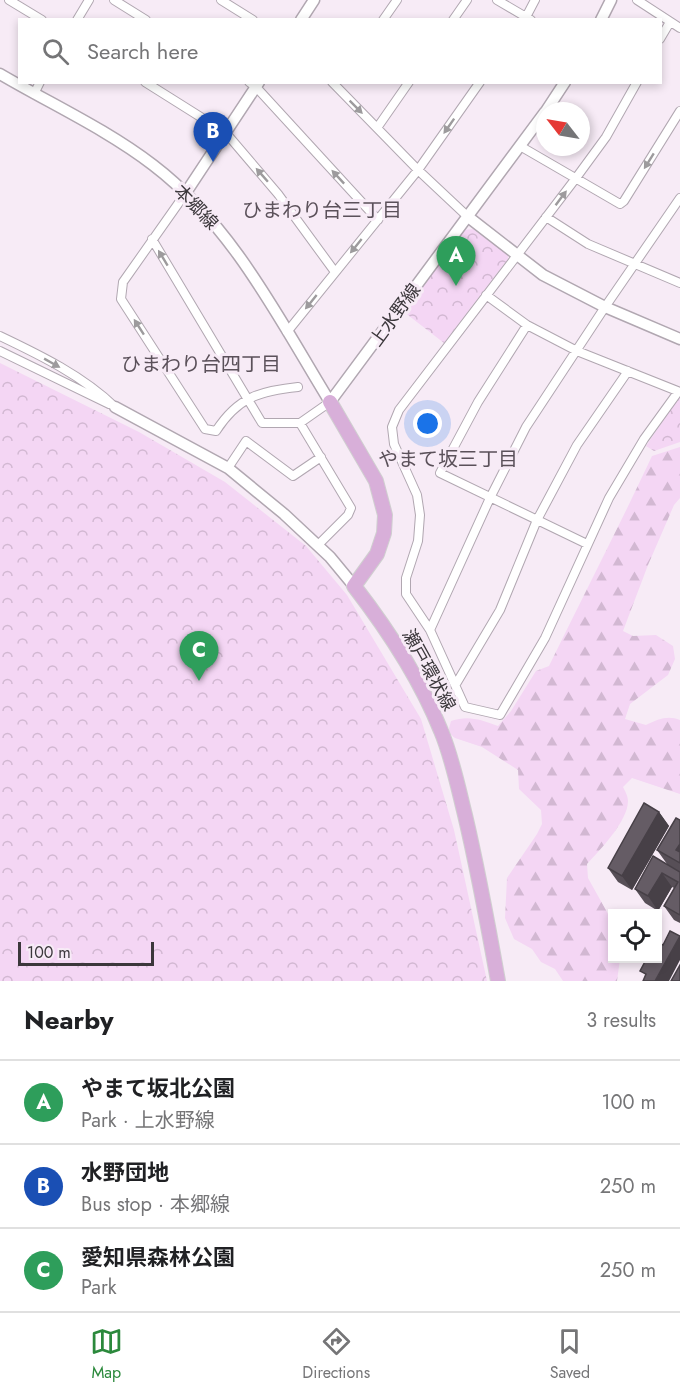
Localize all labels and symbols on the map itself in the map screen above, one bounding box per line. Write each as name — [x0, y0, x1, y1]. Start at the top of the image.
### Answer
one-way arrow — [349, 99, 363, 113]
north arrow — [536, 102, 590, 156]
pin: B — [194, 112, 232, 162]
one-way arrow — [443, 118, 455, 134]
one-way arrow — [644, 153, 655, 169]
one-way arrow — [256, 168, 269, 183]
one-way arrow — [332, 170, 346, 184]
street label: 本郷線 — [168, 179, 224, 235]
one-way arrow — [555, 190, 567, 206]
district label: ひまわり台三丁目 — [242, 196, 402, 225]
pin: A — [436, 236, 476, 286]
one-way arrow — [350, 238, 363, 254]
one-way arrow — [158, 250, 169, 266]
street label: 上水野線 — [363, 278, 427, 352]
one-way arrow — [304, 294, 317, 310]
one-way arrow — [134, 319, 145, 335]
district label: ひまわり台四丁目 — [121, 350, 281, 379]
one-way arrow — [44, 358, 61, 368]
your location — [413, 409, 442, 438]
district label: やまて坂三丁目 — [378, 445, 518, 474]
street label: 瀬戸環状線 — [396, 624, 462, 716]
pin: C — [180, 632, 218, 681]
scale bar — [18, 939, 154, 966]

